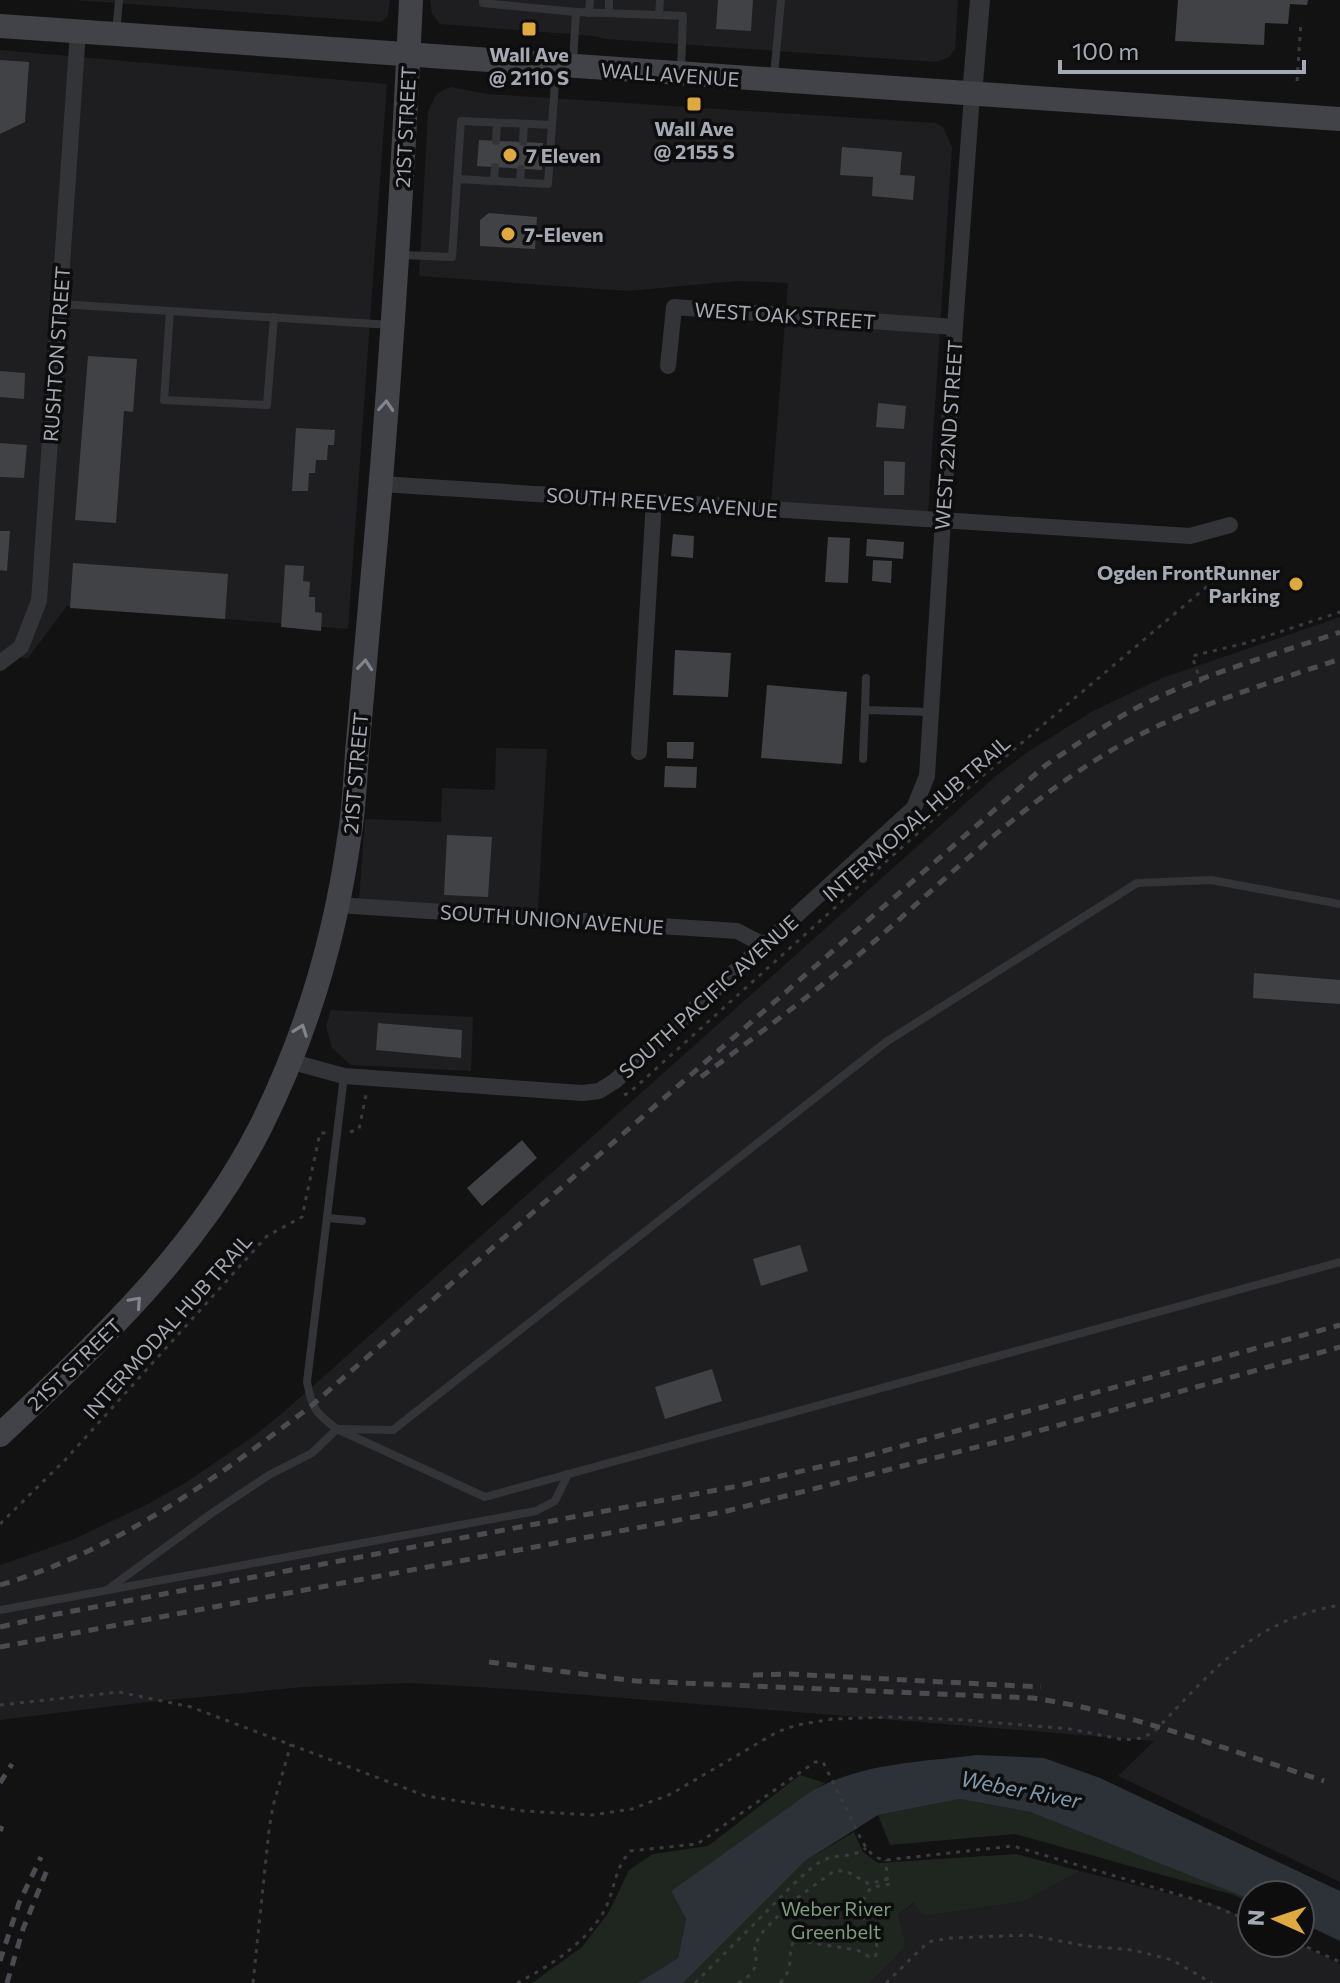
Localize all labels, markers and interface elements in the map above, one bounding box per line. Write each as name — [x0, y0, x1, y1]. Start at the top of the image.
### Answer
marker: Wall Ave @ 2110 S — [520, 20, 538, 38]
scale bar — [1060, 24, 1304, 74]
text: 100 m — [1072, 36, 1139, 65]
place label: Wall Ave @ 2110 S — [489, 42, 569, 89]
street label: WALL AVENUE — [600, 57, 740, 91]
street label: 21ST STREET — [390, 65, 420, 189]
marker: Wall Ave @ 2155 S — [685, 95, 703, 113]
place label: Wall Ave @ 2155 S — [653, 116, 735, 163]
place label: 7 Eleven — [526, 143, 601, 167]
marker: 7 Eleven — [501, 146, 519, 164]
place label: 7-Eleven — [524, 222, 604, 246]
marker: 7-Eleven — [499, 225, 517, 243]
street label: RUSHTON STREET — [38, 265, 74, 443]
street label: WEST OAK STREET — [694, 297, 877, 333]
street label: WEST 22ND STREET — [929, 339, 967, 531]
one-way arrow — [377, 399, 394, 412]
street label: SOUTH REEVES AVENUE — [545, 482, 779, 522]
place label: Ogden FrontRunner Parking — [1097, 560, 1280, 607]
marker: Ogden FrontRunner Parking — [1287, 575, 1305, 593]
one-way arrow — [356, 658, 373, 671]
street label: 21ST STREET — [338, 711, 372, 835]
street label: INTERMODAL HUB TRAIL — [817, 730, 1015, 906]
street label: SOUTH UNION AVENUE — [439, 899, 665, 939]
street label: SOUTH PACIFIC AVENUE — [614, 909, 802, 1083]
one-way arrow — [291, 1024, 307, 1038]
street label: INTERMODAL HUB TRAIL — [78, 1229, 256, 1423]
one-way arrow — [126, 1297, 140, 1312]
street label: 21ST STREET — [22, 1313, 126, 1415]
water label: Weber River — [958, 1764, 1085, 1814]
north arrow — [1236, 1879, 1316, 1959]
park label: Weber River Greenbelt — [781, 1896, 891, 1943]
text: N — [1242, 1909, 1269, 1927]

